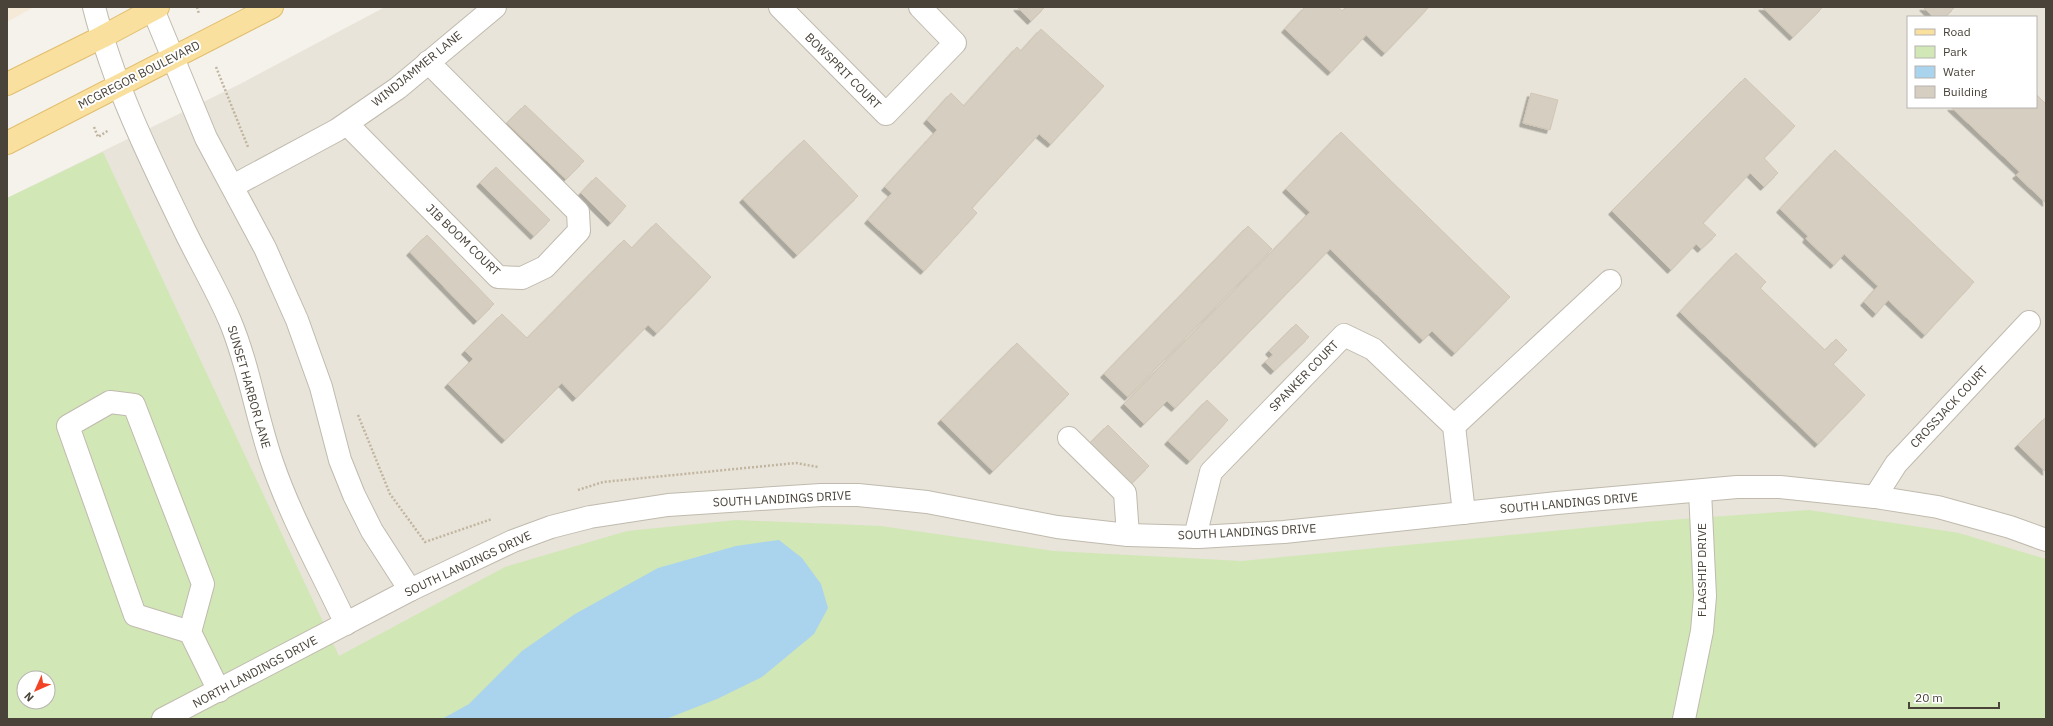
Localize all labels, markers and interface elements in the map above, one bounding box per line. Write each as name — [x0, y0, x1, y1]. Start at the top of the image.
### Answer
legend — [1907, 16, 2037, 108]
text: Road — [1943, 24, 1971, 39]
street label: WINDJAMMER LANE — [368, 28, 465, 110]
street label: BOWSPRIT COURT — [802, 29, 885, 112]
street label: MCGREGOR BOULEVARD — [75, 37, 202, 112]
text: Park — [1943, 44, 1968, 59]
text: Water — [1943, 64, 1976, 79]
text: Building — [1943, 84, 1988, 99]
street label: JIB BOOM COURT — [423, 200, 504, 279]
street label: SUNSET HARBOR LANE — [225, 324, 274, 450]
street label: SPANKER COURT — [1266, 337, 1341, 414]
street label: CROSSJACK COURT — [1907, 362, 1991, 451]
street label: SOUTH LANDINGS DRIVE — [712, 487, 852, 510]
street label: SOUTH LANDINGS DRIVE — [1499, 489, 1639, 516]
street label: SOUTH LANDINGS DRIVE — [1177, 520, 1317, 543]
street label: FLAGSHIP DRIVE — [1694, 523, 1709, 617]
street label: SOUTH LANDINGS DRIVE — [402, 527, 534, 600]
street label: NORTH LANDINGS DRIVE — [190, 632, 320, 711]
north arrow — [16, 670, 56, 710]
scale bar — [1909, 684, 1999, 710]
text: N — [21, 689, 37, 705]
text: 20 m — [1915, 690, 1943, 705]

